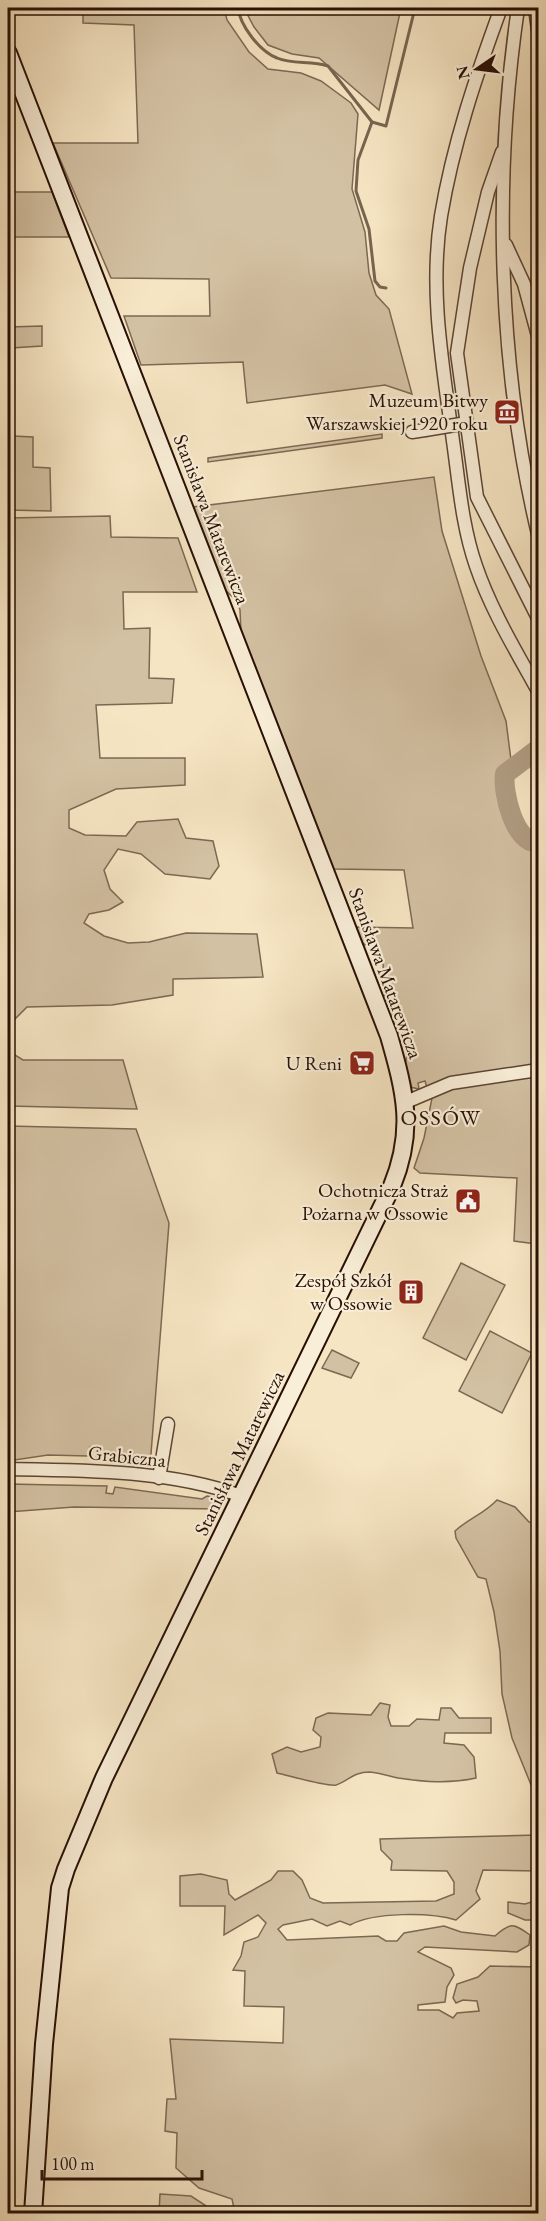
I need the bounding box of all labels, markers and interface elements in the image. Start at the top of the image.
north arrow [447,39,507,99]
text: N [451,64,475,81]
place label: Muzeum Bitwy Warszawskiej 1920 roku [306,387,488,436]
museum icon: Muzeum Bitwy Warszawskiej 1920 roku [492,397,522,427]
street label: Stanisława Matarewicza [168,430,256,608]
street label: Stanisława Matarewicza [343,884,429,1062]
supermarket icon: U Reni [347,1048,377,1078]
place label: U Reni [286,1050,342,1076]
district label: OSSÓW [401,1103,481,1132]
place label: Ochotnicza Straż Pożarna w Ossowie [302,1177,448,1226]
public building icon: Ochotnicza Straż Pożarna w Ossowie [453,1186,483,1216]
place label: Zespół Szkół w Ossowie [295,1267,392,1316]
building icon: Zespół Szkół w Ossowie [396,1277,426,1307]
street label: Stanisława Matarewicza [188,1366,290,1540]
street label: Grabiczna [87,1439,167,1473]
scale bar [42,2143,202,2181]
text: 100 m [51,2152,95,2175]

